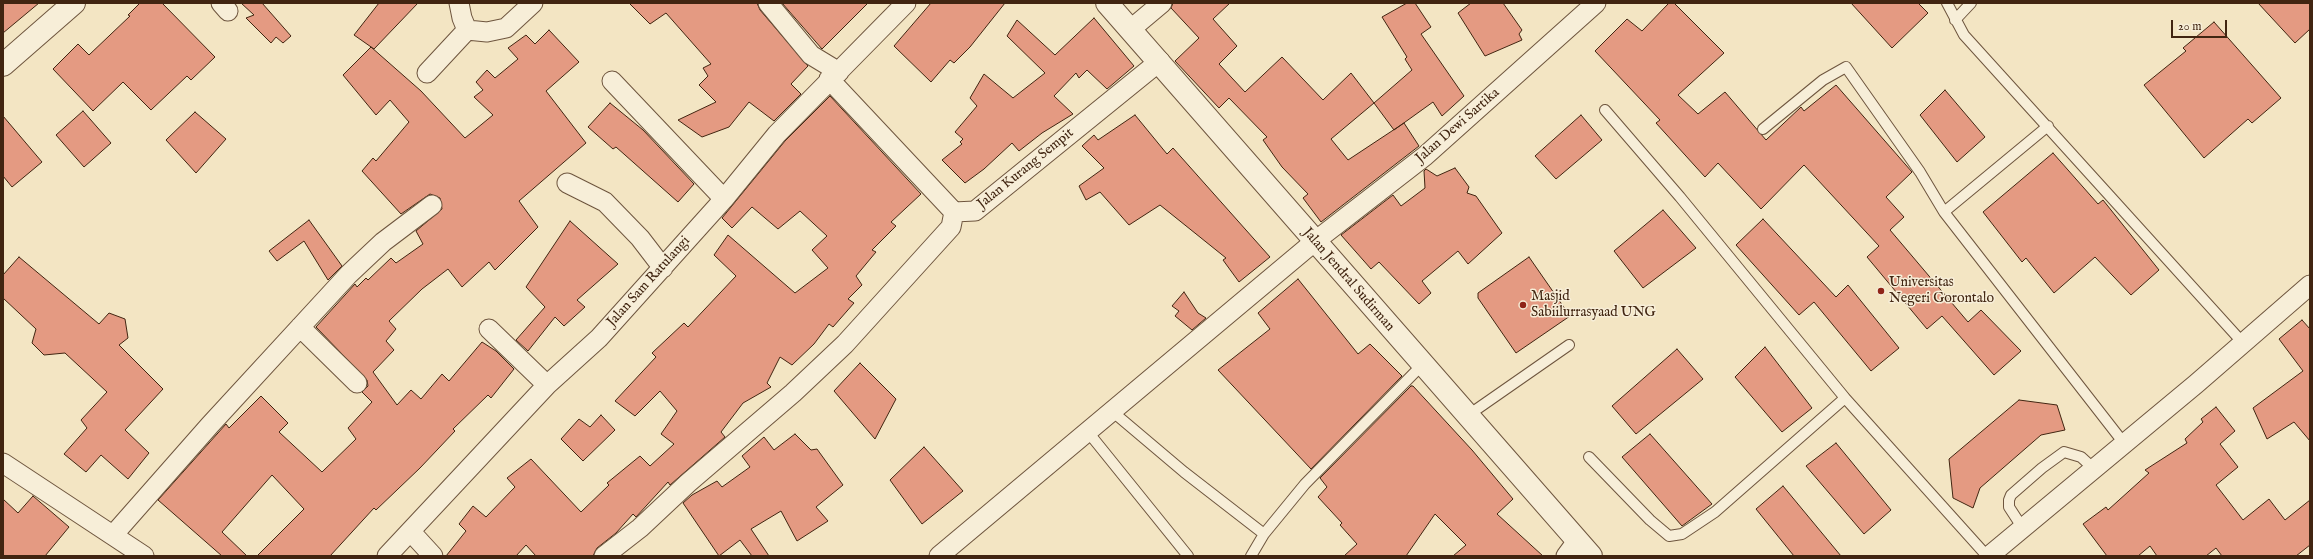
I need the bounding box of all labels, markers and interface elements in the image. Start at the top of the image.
scale bar [2173,12,2229,38]
text: 20 m [2178,19,2201,34]
street label: Jalan Dewi Sartika [1413,85,1503,167]
street label: Jalan Kurang Sempit [975,125,1077,213]
street label: Jalan Jendral Sudirman [1298,225,1398,335]
street label: Jalan Sam Ratulangi [604,233,694,331]
place label: Universitas Negeri Gorontalo [1889,275,1994,308]
marker: Universitas Negeri Gorontalo [1876,286,1886,296]
place label: Masjid Sabiilurrasyaad UNG [1531,289,1656,322]
marker: Masjid Sabiilurrasyaad UNG [1518,300,1528,310]

